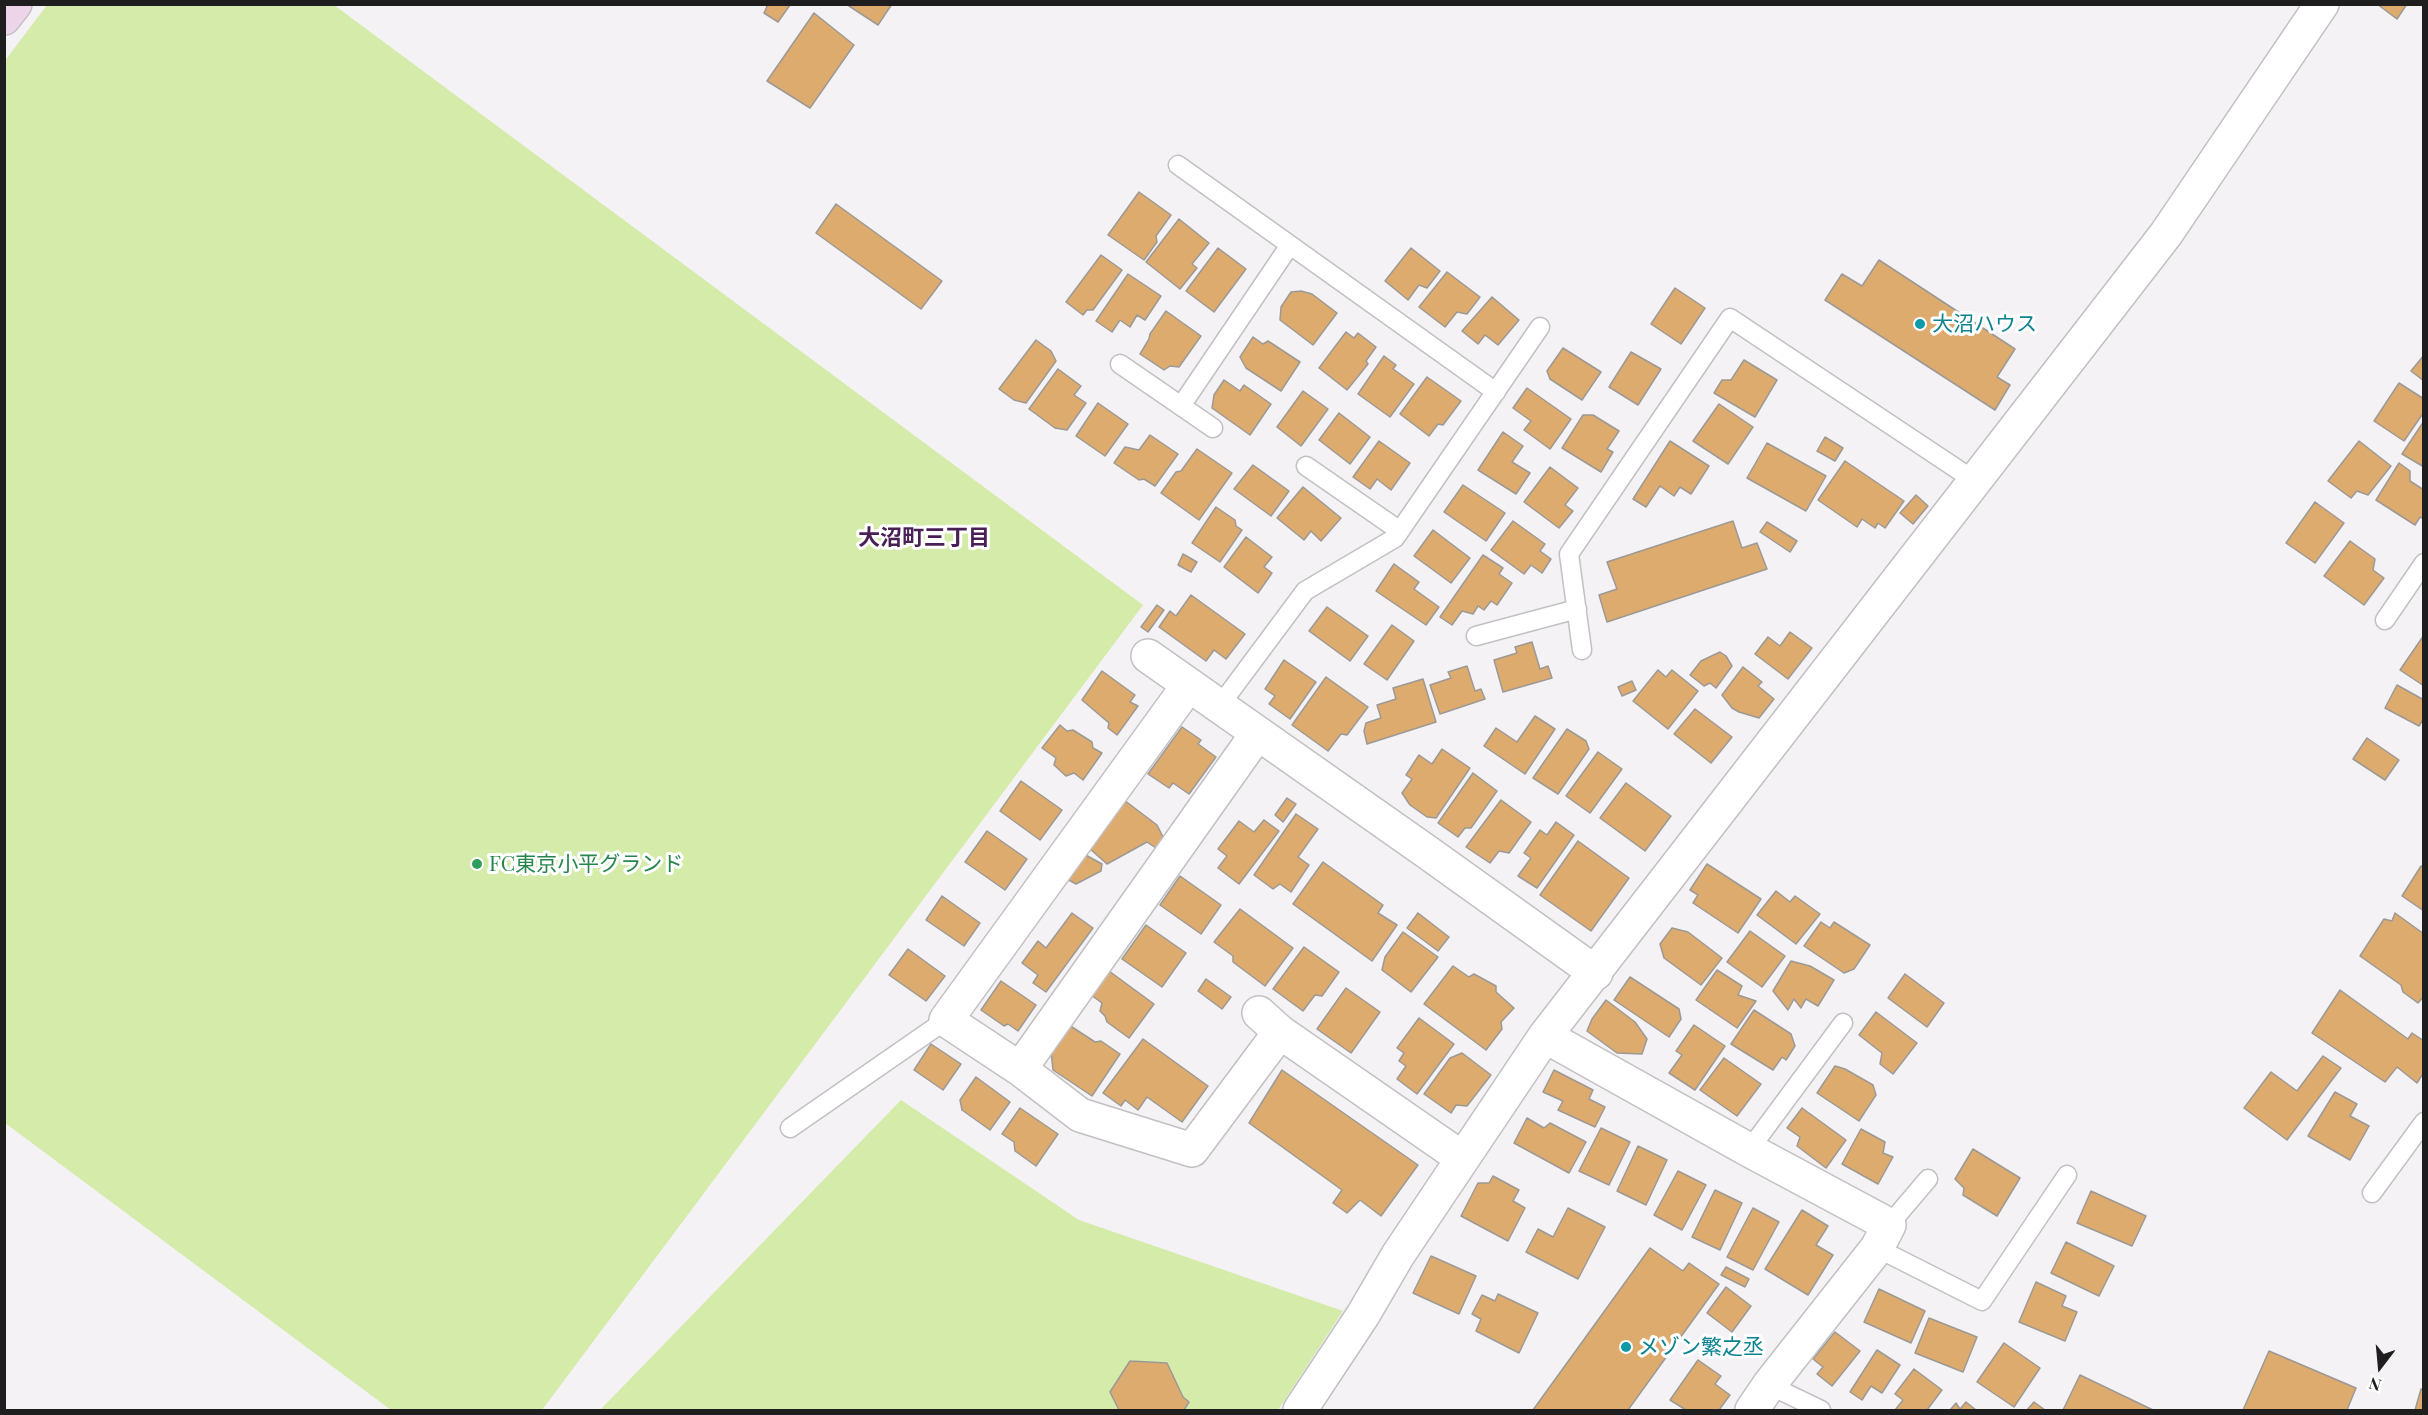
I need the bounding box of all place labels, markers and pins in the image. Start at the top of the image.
place label: 大沼ハウス [1932,311,2037,337]
marker: 大沼ハウス [1913,317,1927,331]
place label: FC東京小平グランド [489,851,683,877]
marker: FC東京小平グランド [470,857,484,871]
place label: メゾン繁之丞 [1638,1334,1764,1360]
marker: メゾン繁之丞 [1619,1340,1633,1354]

